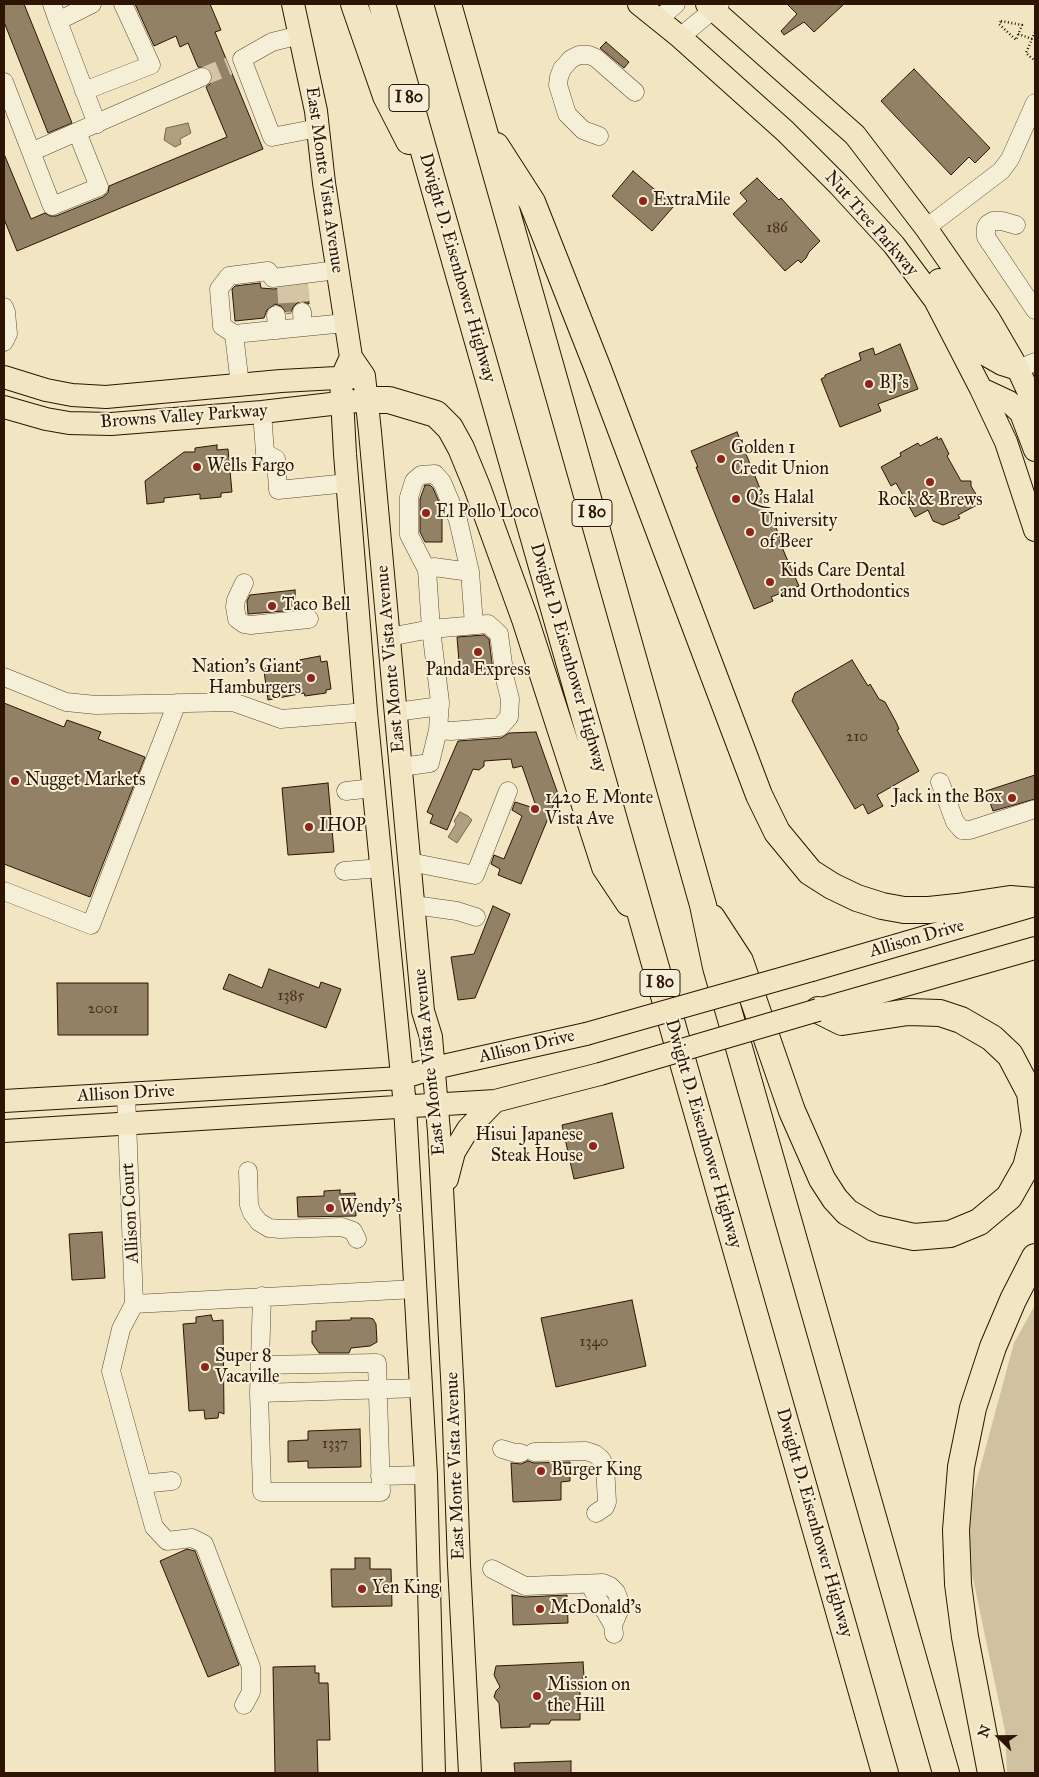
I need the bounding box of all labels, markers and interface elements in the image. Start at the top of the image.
street label: East Monte Vista Avenue [300,85,348,275]
road number: I 80 [389,85,429,112]
street label: Dwight D. Eisenhower Highway [414,151,500,385]
street label: Nut Tree Parkway [819,167,923,281]
place label: ExtraMile [653,190,730,212]
marker: ExtraMile [637,195,649,207]
house number: 186 [766,219,788,237]
place label: BJ's [879,373,909,395]
marker: BJ's [863,378,875,390]
street label: Browns Valley Parkway [100,400,268,434]
place label: Golden 1 Credit Union [731,438,829,480]
marker: Golden 1 Credit Union [715,453,727,465]
place label: Wells Fargo [207,456,294,478]
marker: Wells Fargo [191,461,203,473]
marker: Rock & Brews [924,476,936,488]
place label: Q's Halal [746,488,814,510]
place label: Rock & Brews [878,490,982,512]
marker: Q's Halal [730,493,742,505]
road number: I 80 [572,499,612,526]
place label: El Pollo Loco [436,502,539,524]
marker: El Pollo Loco [420,507,432,519]
place label: University of Beer [760,511,837,554]
marker: University of Beer [744,526,756,538]
street label: Dwight D. Eisenhower Highway [525,541,611,775]
place label: Kids Care Dental and Orthodontics [780,561,910,604]
street label: East Monte Vista Avenue [372,564,410,754]
marker: Kids Care Dental and Orthodontics [764,576,776,588]
place label: Taco Bell [282,595,351,617]
marker: Taco Bell [266,600,278,612]
marker: Panda Express [472,646,484,658]
place label: Nation's Giant Hamburgers [192,657,301,700]
place label: Panda Express [426,660,530,682]
marker: Nation's Giant Hamburgers [305,672,317,684]
house number: 210 [846,728,868,746]
place label: Nugget Markets [25,770,146,792]
marker: Nugget Markets [9,775,21,787]
place label: Jack in the Box [892,787,1002,809]
place label: 1420 E Monte Vista Ave [545,788,653,831]
marker: Jack in the Box [1006,792,1018,804]
marker: 1420 E Monte Vista Ave [529,803,541,815]
place label: IHOP [319,816,366,838]
marker: IHOP [303,821,315,833]
street label: Allison Drive [867,915,967,963]
street label: East Monte Vista Avenue [409,967,451,1157]
road number: I 80 [640,970,680,996]
house number: 1385 [278,987,304,1005]
house number: 2001 [88,1000,118,1018]
street label: Dwight D. Eisenhower Highway [660,1017,746,1251]
street label: Allison Drive [477,1025,577,1069]
street label: Allison Drive [77,1081,175,1107]
place label: Hisui Japanese Steak House [475,1125,583,1168]
marker: Hisui Japanese Steak House [587,1140,599,1152]
street label: Allison Court [118,1162,144,1264]
place label: Wendy's [340,1197,402,1219]
marker: Wendy's [324,1202,336,1214]
house number: 1340 [579,1333,609,1351]
place label: Super 8 Vacaville [215,1346,280,1388]
marker: Super 8 Vacaville [199,1361,211,1373]
street label: East Monte Vista Avenue [442,1372,470,1560]
street label: Dwight D. Eisenhower Highway [771,1406,857,1640]
house number: 1337 [322,1435,348,1453]
place label: Burger King [551,1460,642,1482]
marker: Burger King [535,1465,547,1477]
place label: Yen King [372,1578,439,1600]
marker: Yen King [356,1583,368,1595]
place label: McDonald's [550,1598,641,1620]
marker: McDonald's [534,1603,546,1615]
place label: Mission on the Hill [547,1675,630,1718]
marker: Mission on the Hill [531,1690,543,1702]
north arrow [974,1712,1024,1762]
text: N [975,1723,995,1740]

